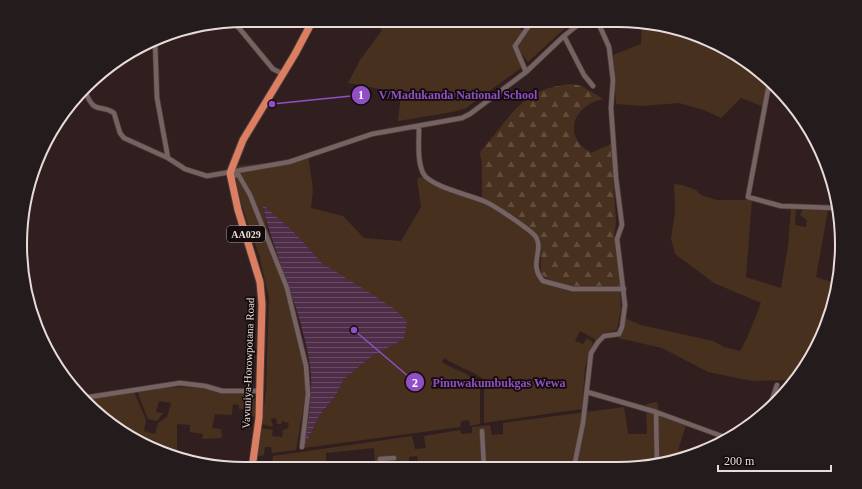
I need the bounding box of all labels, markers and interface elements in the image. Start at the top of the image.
callout: V/Madukanda National School [351,83,545,107]
text: 1 [358,88,364,102]
text: V/Madukanda National School [379,88,538,102]
road number: AA029 [227,226,265,242]
street label: Vavuniya-Horowpotana Road [240,297,256,429]
callout: Pinuwakumbukgas Wewa [405,370,574,394]
text: 2 [412,376,418,390]
text: Pinuwakumbukgas Wewa [433,376,565,390]
scale bar [718,447,831,473]
text: 200 m [724,454,755,468]

